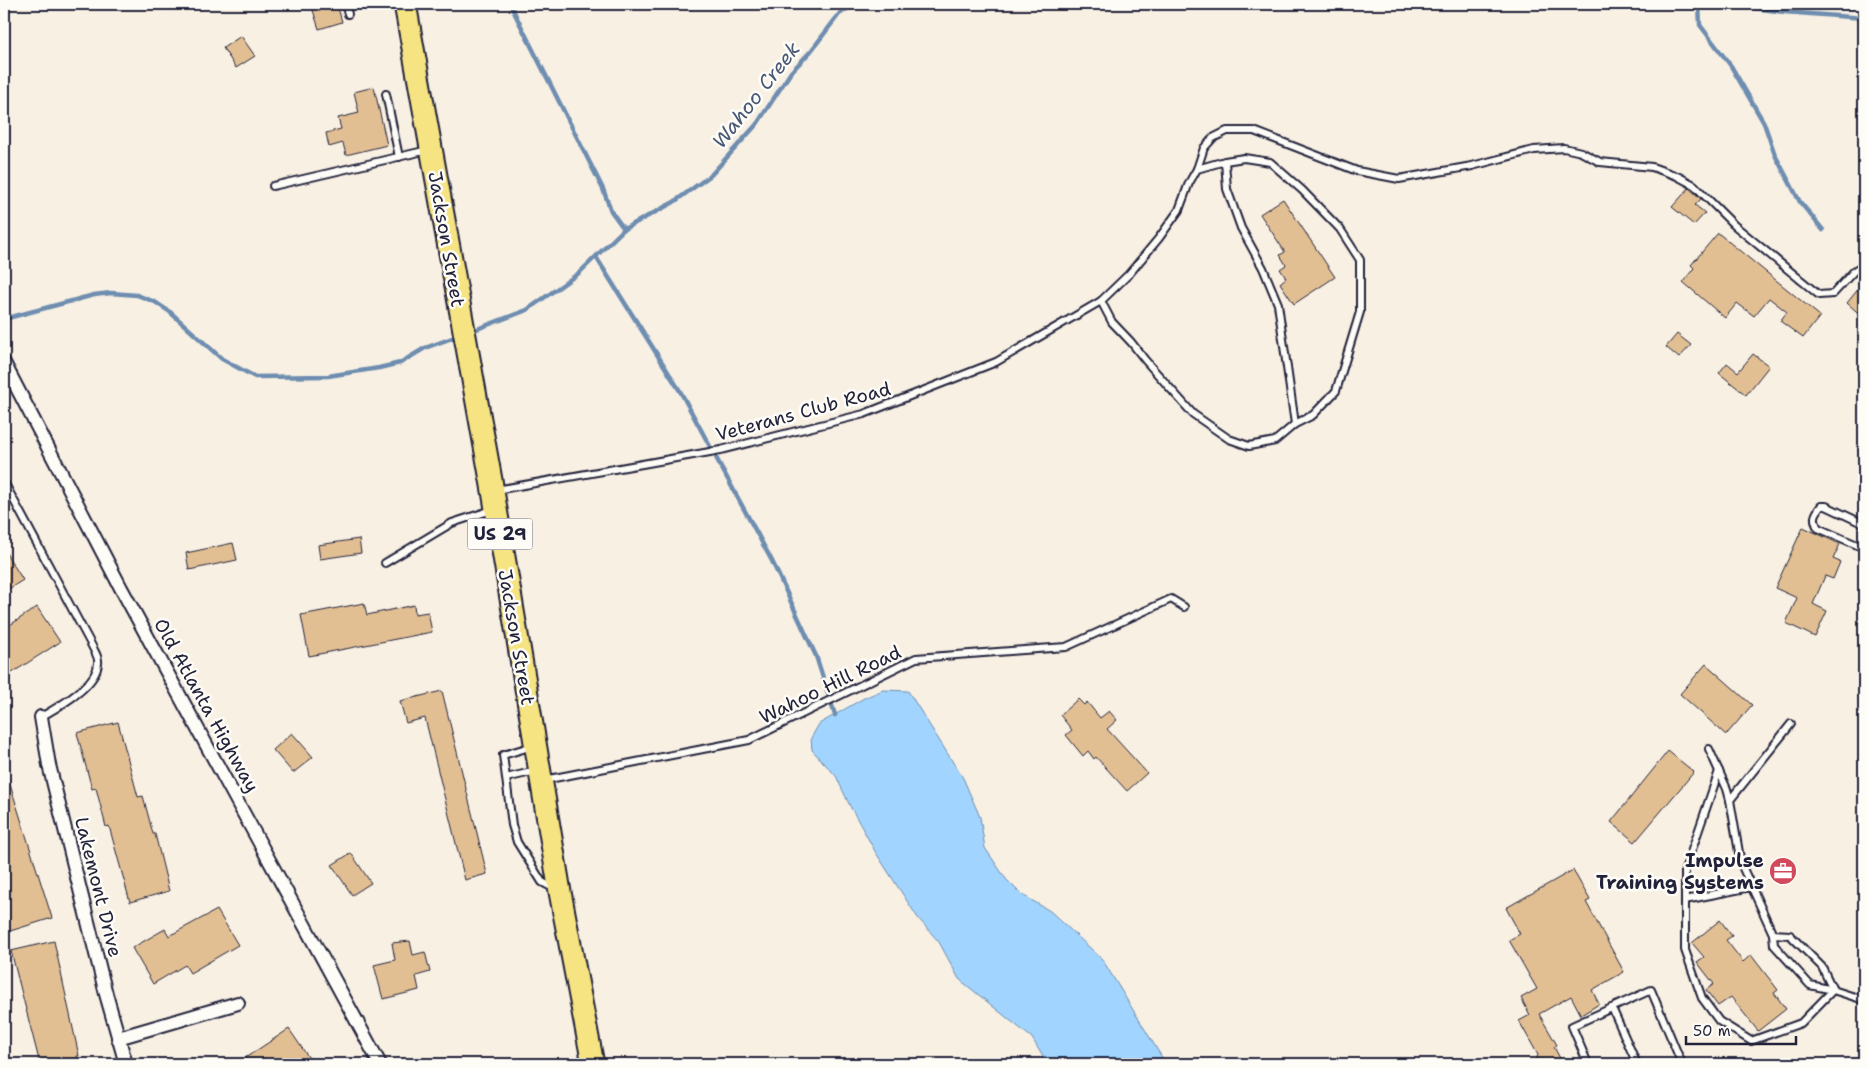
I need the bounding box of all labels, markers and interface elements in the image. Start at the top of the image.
water label: Wahoo Creek [706,36,806,154]
street label: Jackson Street [422,169,471,309]
street label: Veterans Club Road [713,376,893,447]
road number: US 29 [468,518,532,550]
street label: Jackson Street [492,567,541,707]
street label: Old Atlanta Highway [148,614,265,797]
street label: Wahoo Hill Road [755,639,905,730]
street label: Lakemont Drive [69,815,128,960]
place label: Impulse Training Systems [1596,848,1764,895]
office icon: Impulse Training Systems [1768,856,1798,886]
scale bar [1686,1013,1796,1045]
text: 50 m [1693,1021,1731,1041]

